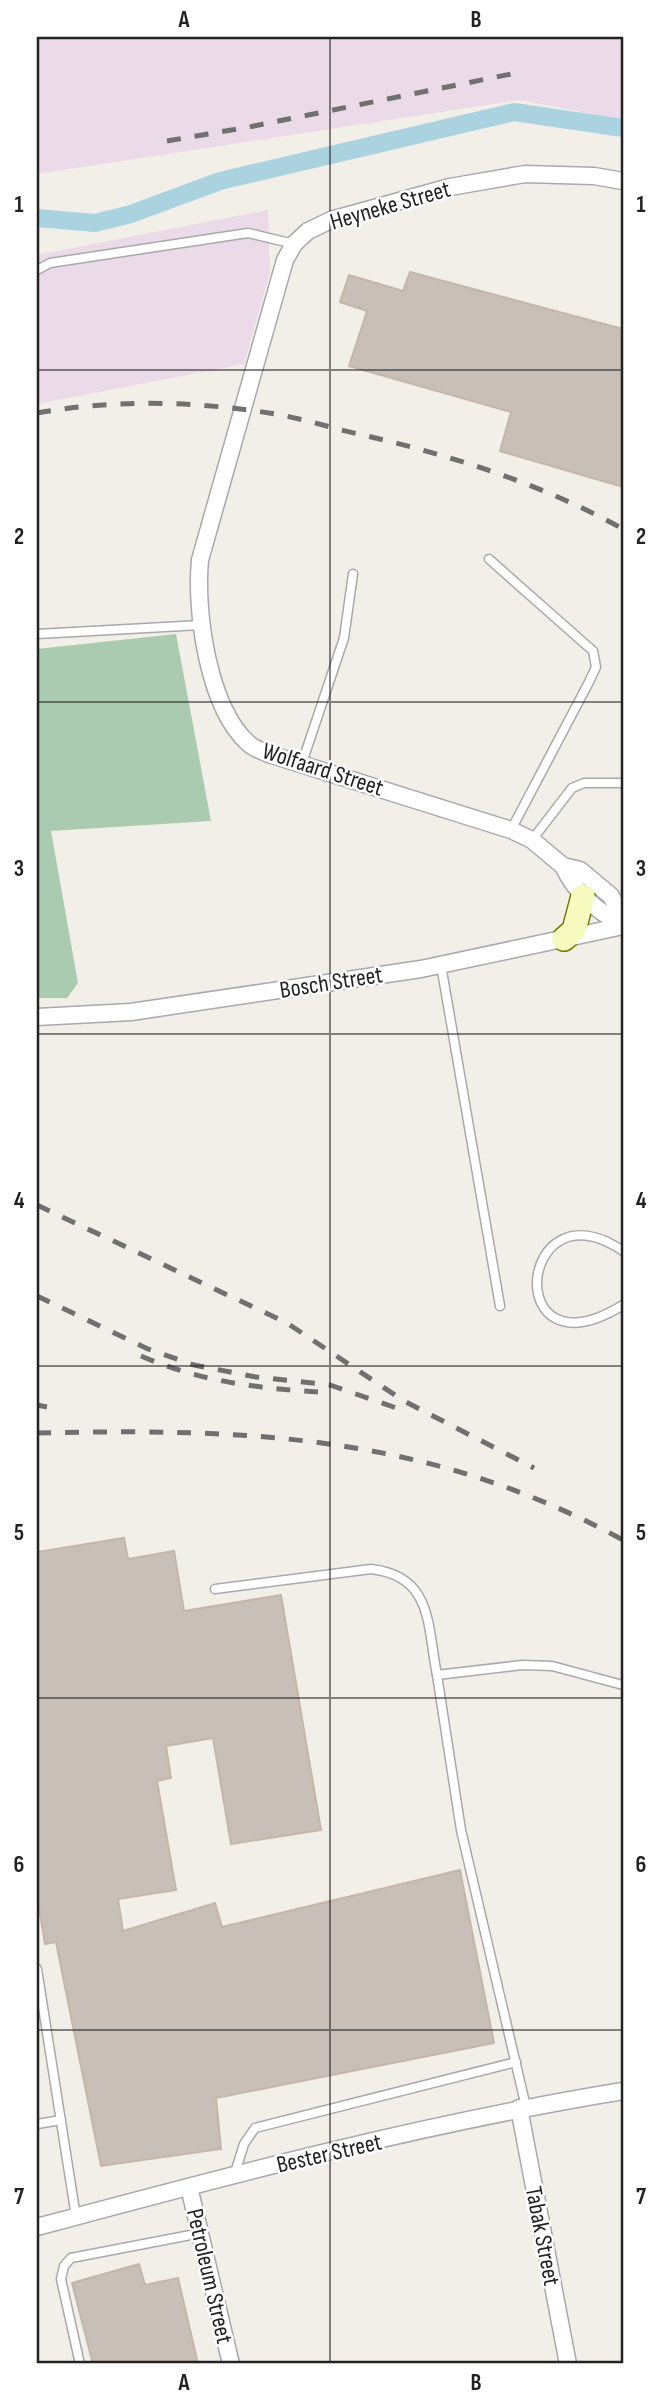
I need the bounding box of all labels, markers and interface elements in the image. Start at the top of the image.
text: A [178,6,191,34]
text: B [471,6,482,34]
street label: Heyneke Street [327,174,454,236]
text: 1 [14,191,24,219]
text: 1 [636,191,646,219]
text: 2 [14,523,24,551]
text: 2 [636,523,646,551]
street label: Wolfaard Street [259,736,387,803]
text: 3 [14,855,24,883]
text: 3 [636,855,646,883]
street label: Bosch Street [278,960,385,1005]
text: 4 [14,1187,25,1215]
text: 4 [636,1187,647,1215]
text: 5 [14,1519,24,1547]
text: 5 [636,1519,646,1547]
text: 6 [14,1851,24,1879]
text: 6 [636,1851,646,1879]
street label: Bester Street [274,2127,385,2180]
text: 7 [14,2183,24,2211]
text: 7 [636,2183,646,2211]
street label: Tabak Street [519,2184,566,2288]
street label: Petroleum Street [180,2206,239,2346]
text: A [178,2369,191,2397]
text: B [471,2369,482,2397]

